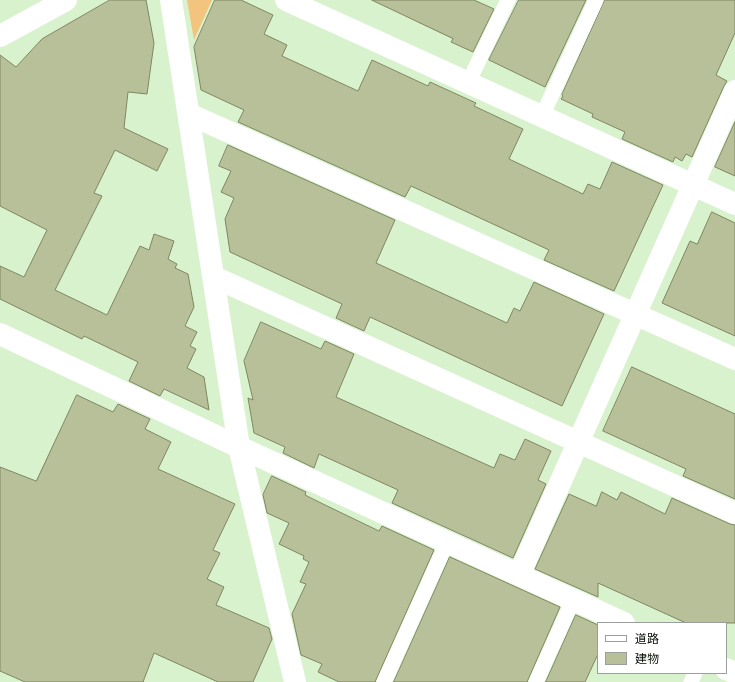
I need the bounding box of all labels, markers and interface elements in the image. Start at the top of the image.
legend [597,622,727,674]
text: 道路 [635,629,659,647]
text: 建物 [635,649,659,667]

